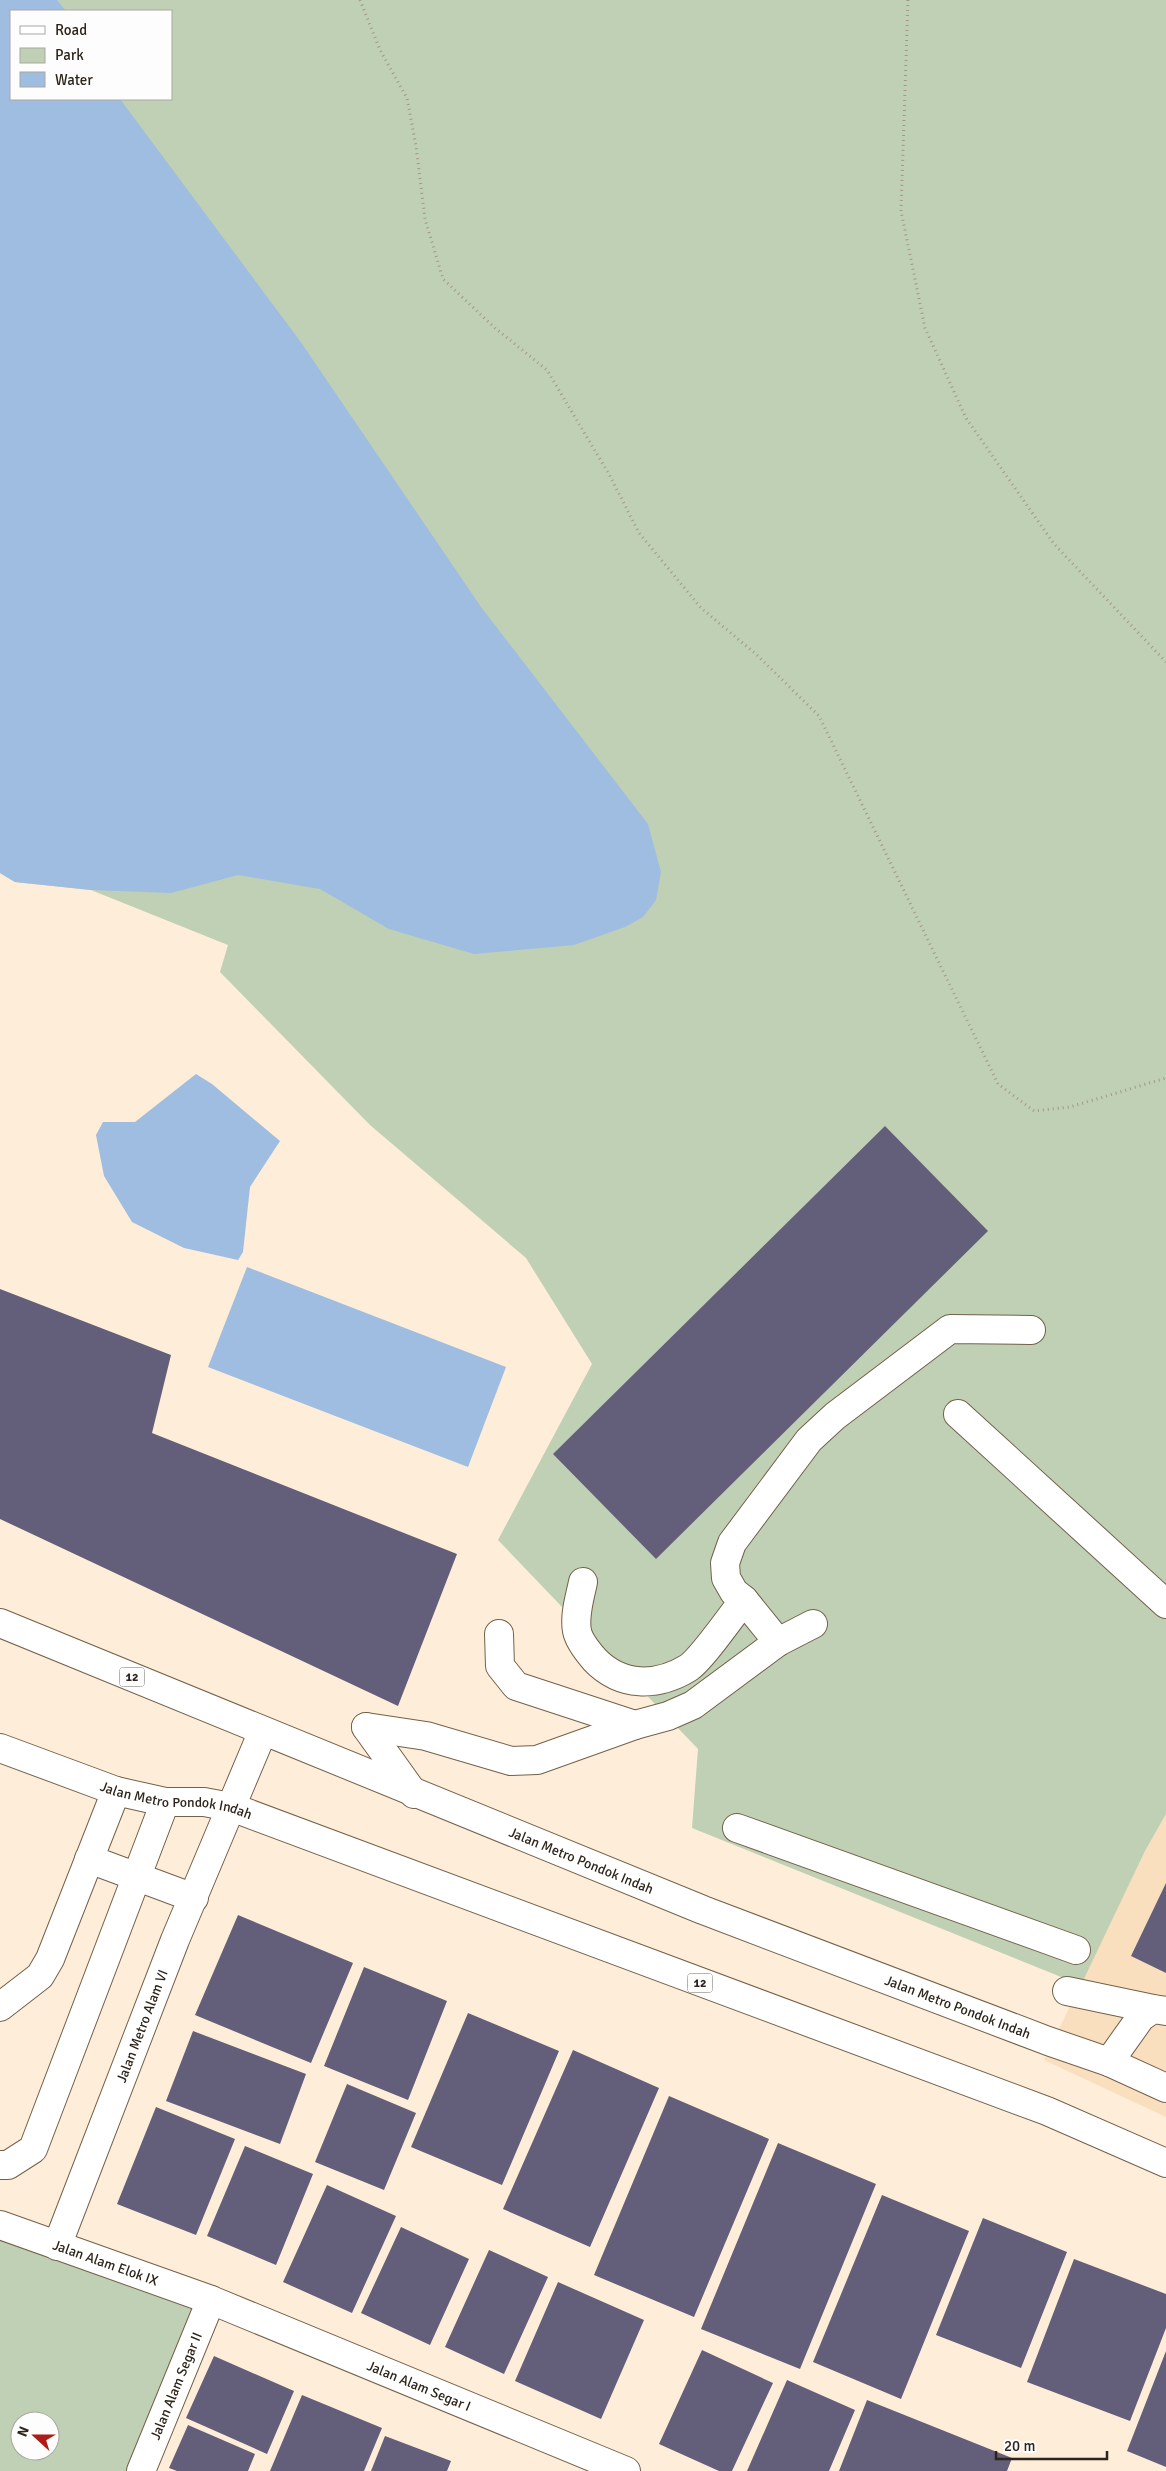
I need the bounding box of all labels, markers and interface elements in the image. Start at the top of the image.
legend [10,10,172,100]
text: Road [55,21,87,39]
text: Park [55,46,84,64]
text: Water [55,71,93,89]
road number: 12 [120,1668,144,1686]
street label: Jalan Metro Pondok Indah [98,1778,254,1823]
street label: Jalan Metro Pondok Indah [506,1824,656,1898]
street label: Jalan Metro Alam VI [113,1967,172,2085]
street label: Jalan Metro Pondok Indah [882,1972,1033,2043]
road number: 12 [688,1974,712,1992]
street label: Jalan Alam Elok IX [50,2236,160,2290]
street label: Jalan Alam Segar II [147,2330,206,2442]
street label: Jalan Alam Segar I [365,2357,473,2415]
north arrow [10,2411,60,2461]
text: N [14,2424,33,2439]
scale bar [996,2428,1107,2460]
text: 20 m [1004,2437,1035,2455]

